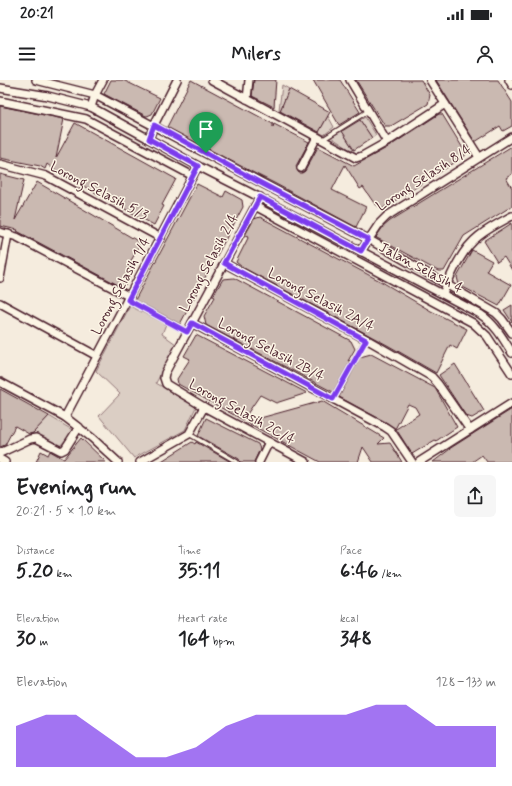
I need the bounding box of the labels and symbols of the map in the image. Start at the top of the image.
pin [189,112,223,153]
street label: Lorong Selasih 8/4 [373,141,476,217]
street label: Lorong Selasih 5/3 [46,158,151,226]
street label: Lorong Selasih 2/4 [175,211,244,316]
street label: Lorong Selasih 1/4 [88,234,156,339]
street label: Jalan Selasih 4 [376,238,466,298]
street label: Lorong Selasih 2A/4 [264,264,377,337]
street label: Lorong Selasih 2B/4 [214,314,327,387]
street label: Lorong Selasih 2C/4 [185,375,298,450]

